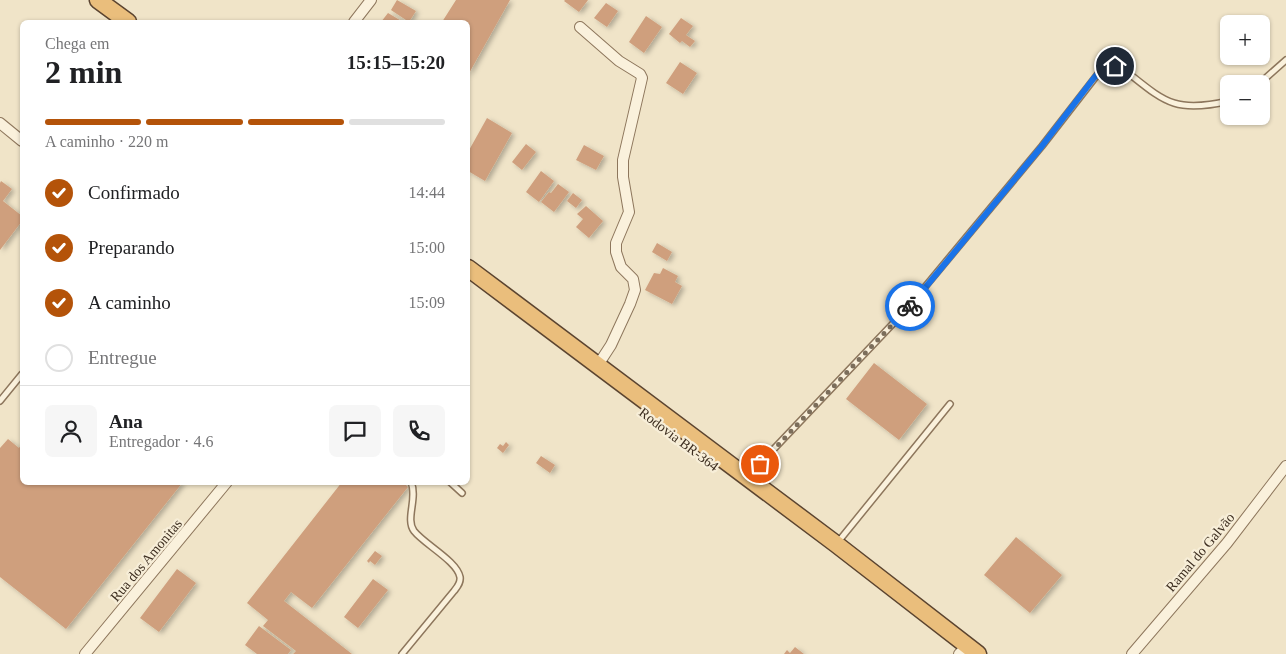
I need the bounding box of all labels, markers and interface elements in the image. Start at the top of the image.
map controls [1220,15,1270,125]
button: + [1220,15,1270,65]
text: Chega em [45,35,109,52]
pin [1094,45,1136,87]
text: 15:15–15:20 [347,52,445,73]
icon: home [1101,52,1129,80]
text: 2 min [45,54,122,90]
button: − [1220,75,1270,125]
text: A caminho · 220 m [45,133,169,150]
icon: check [45,179,73,207]
text: Confirmado [88,182,180,203]
text: 14:44 [409,184,445,201]
icon: check [45,234,73,262]
text: Preparando [88,237,175,258]
text: 15:00 [409,239,445,256]
courier [885,281,935,331]
icon: check [45,289,73,317]
text: A caminho [88,292,171,313]
icon: bike [896,292,924,320]
text: 15:09 [409,294,445,311]
text: Entregue [88,347,157,368]
button: person [45,405,97,457]
button: chat [329,405,381,457]
button: phone [393,405,445,457]
street label: Rodovia BR-364 [636,405,721,474]
text: Ana [109,411,143,432]
text: Entregador · 4.6 [109,433,213,450]
pin [739,443,781,485]
icon: bag [746,450,774,478]
street label: Ramal do Galvão [1163,510,1238,595]
street label: Rua dos Amonitas [108,516,185,604]

